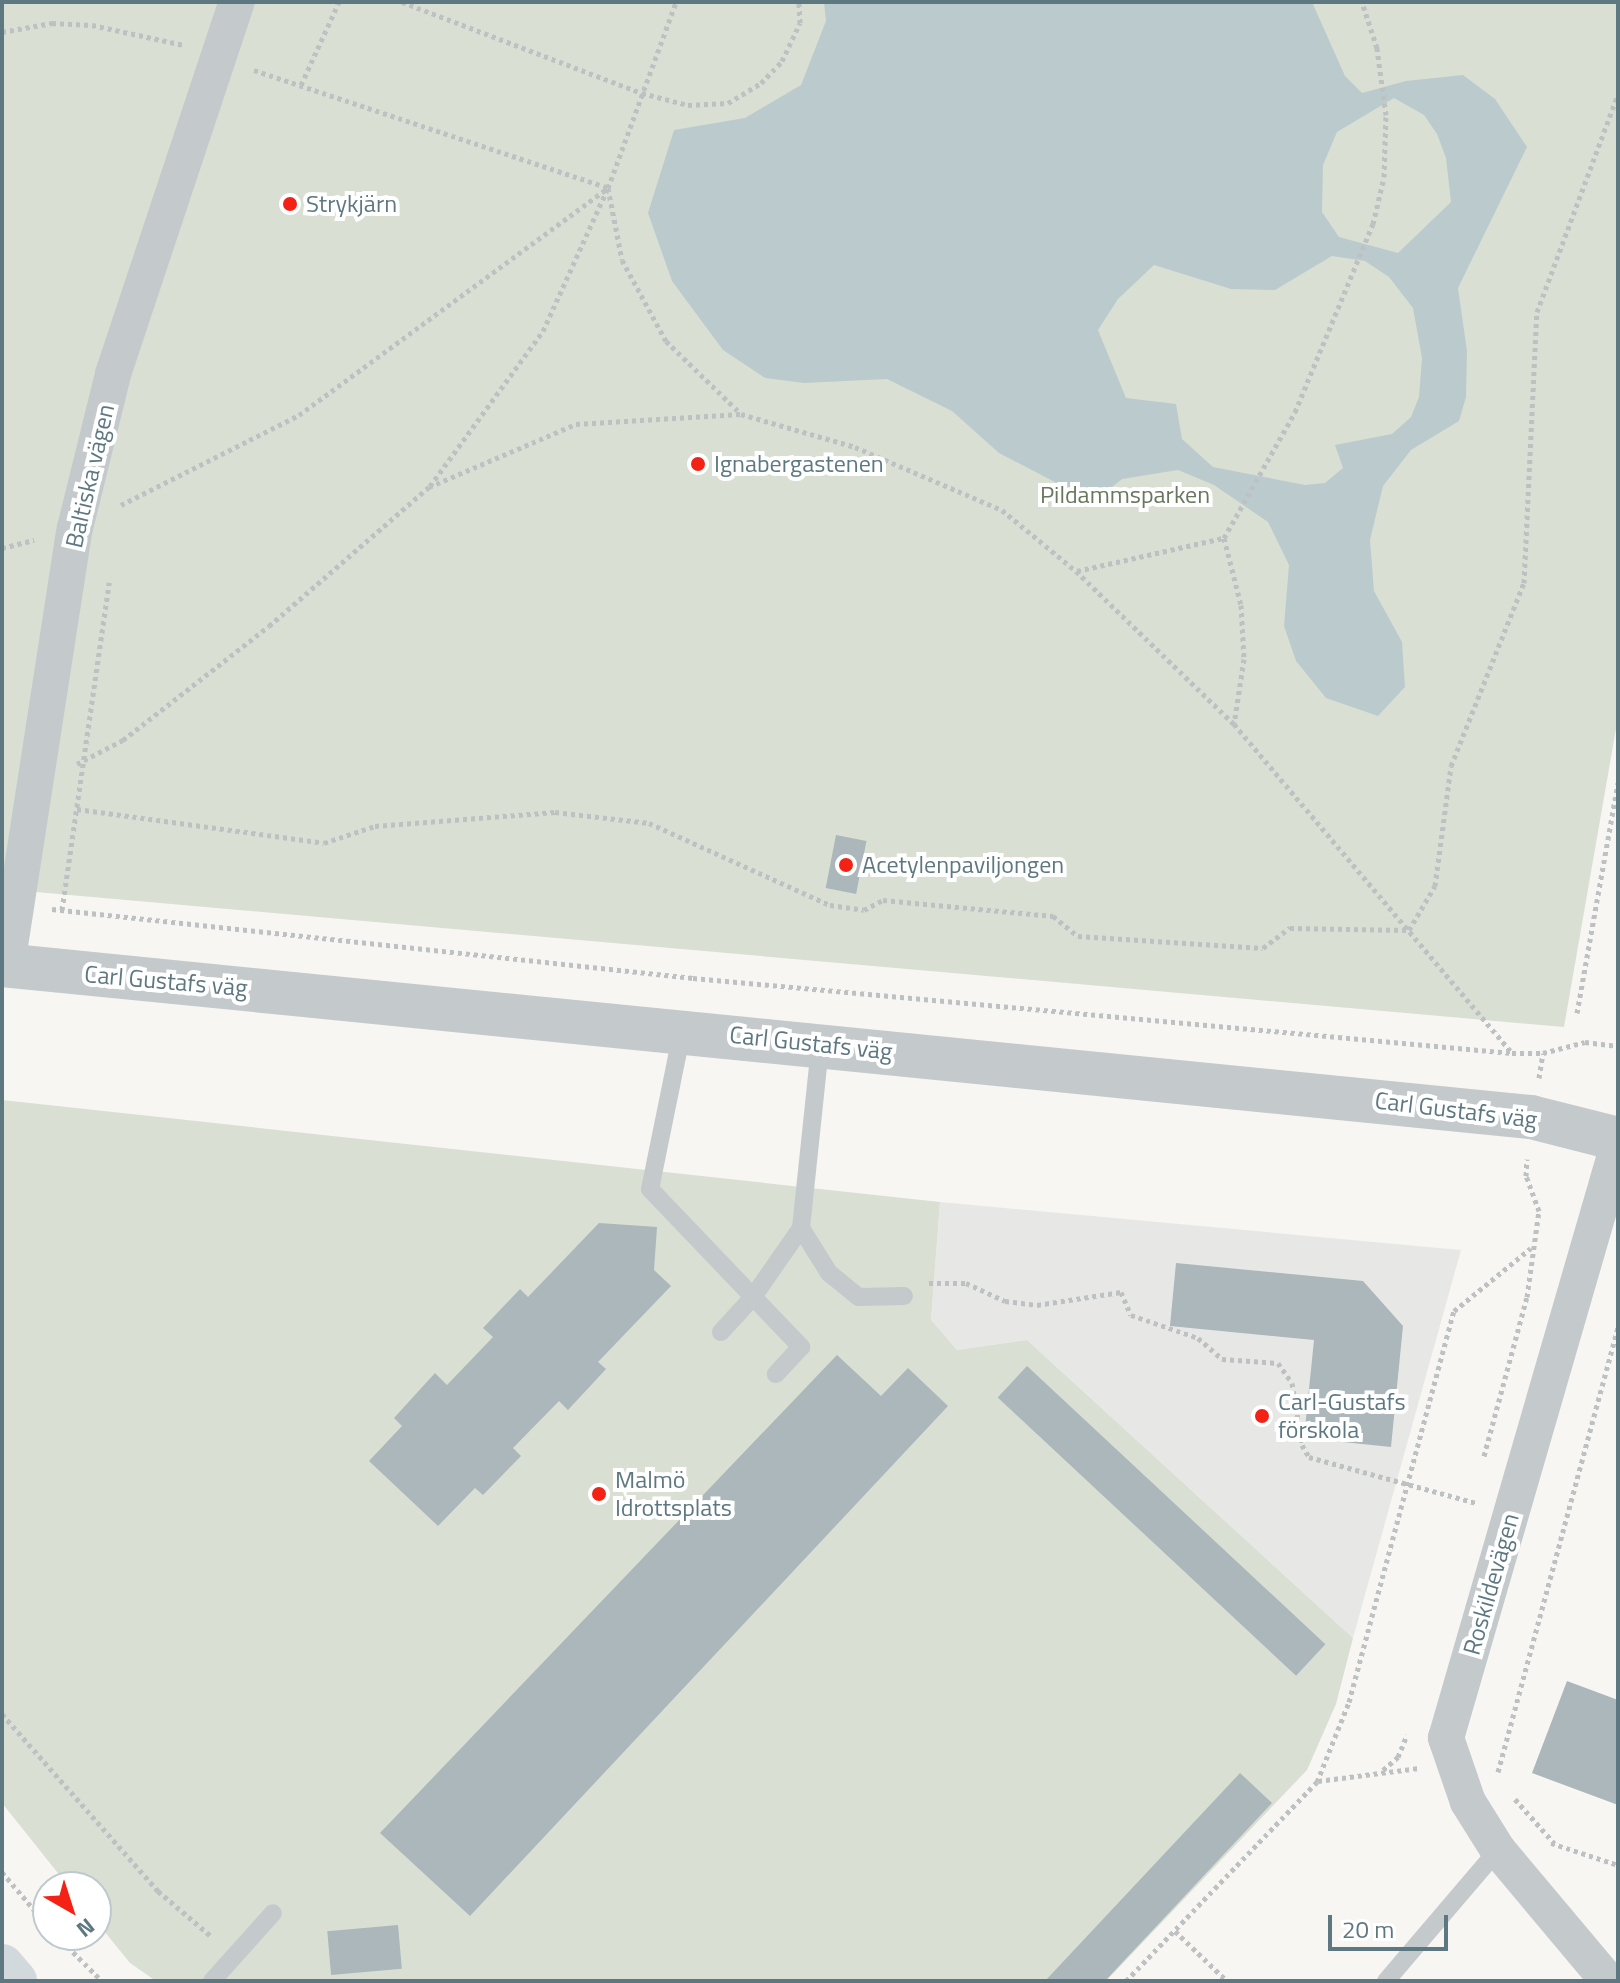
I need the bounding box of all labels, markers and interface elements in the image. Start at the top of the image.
place label: Strykjärn [306,190,397,218]
marker: Strykjärn [281,195,299,213]
street label: Baltiska vägen [59,401,121,551]
place label: Ignabergastenen [714,450,884,478]
marker: Ignabergastenen [689,455,707,473]
park label: Pildammsparken [1040,481,1210,509]
place label: Acetylenpaviljongen [862,851,1064,879]
marker: Acetylenpaviljongen [837,856,855,874]
street label: Carl Gustafs väg [83,960,249,1002]
street label: Carl Gustafs väg [728,1020,894,1066]
street label: Carl Gustafs väg [1373,1086,1539,1134]
place label: Carl-Gustafs förskola [1278,1388,1406,1444]
marker: Carl-Gustafs förskola [1253,1407,1271,1425]
place label: Malmö Idrottsplats [615,1466,732,1522]
marker: Malmö Idrottsplats [590,1485,608,1503]
street label: Roskildevägen [1457,1510,1525,1658]
north arrow [32,1871,112,1951]
scale bar [1332,1899,1452,1949]
text: N [69,1910,102,1946]
text: 20 m [1342,1911,1394,1947]

